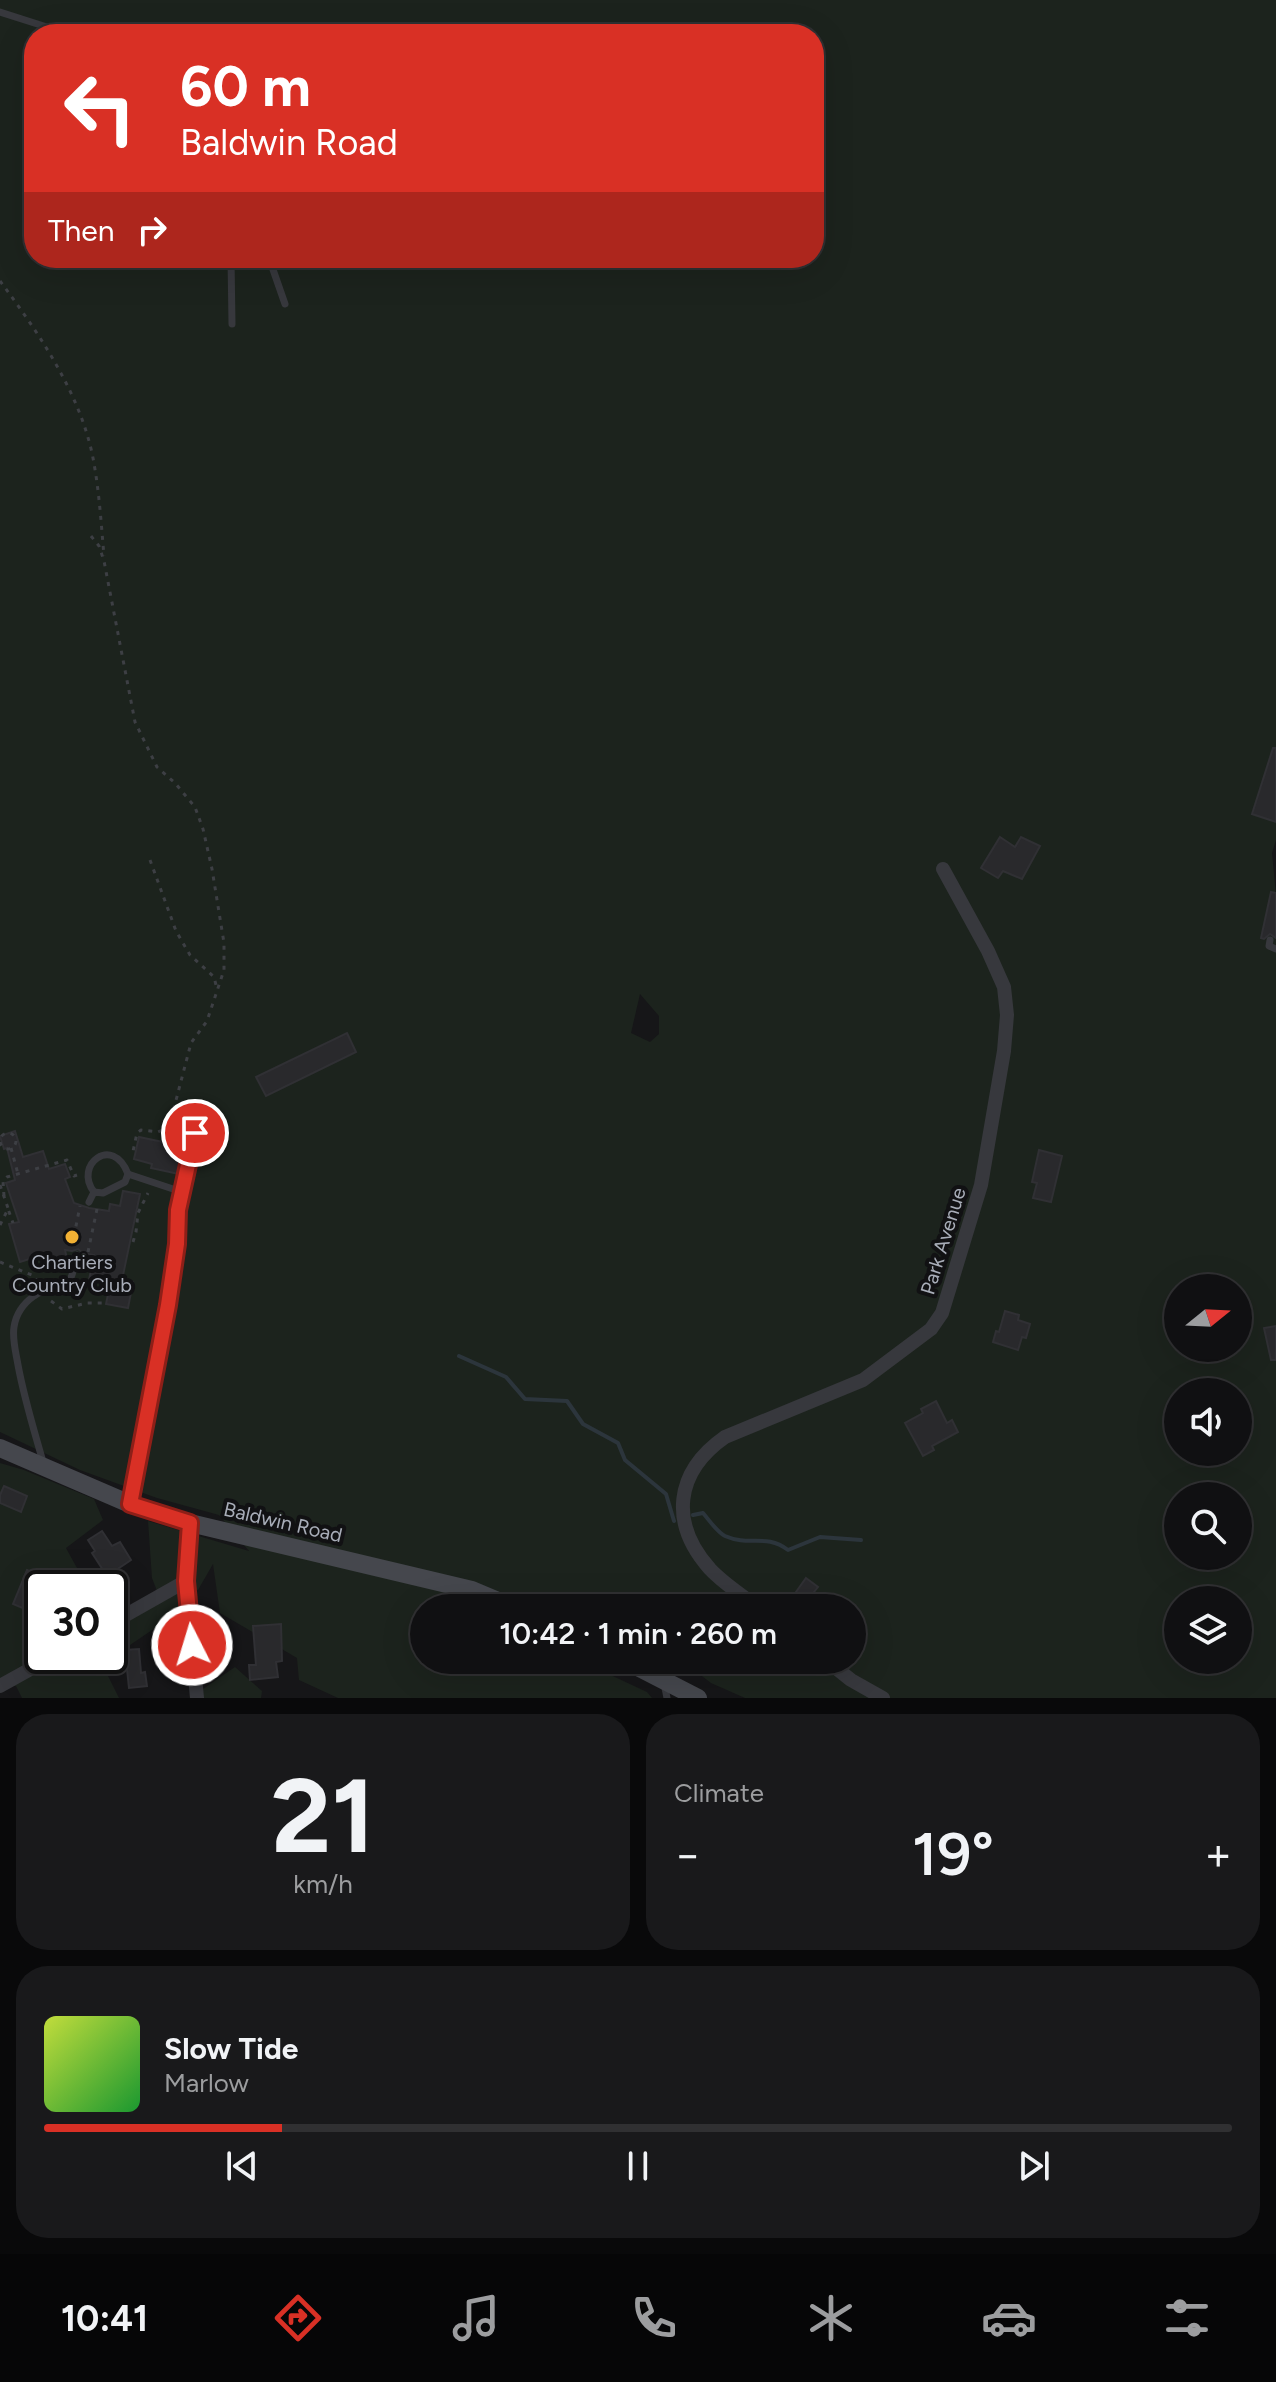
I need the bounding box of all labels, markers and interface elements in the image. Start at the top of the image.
text: 60 m [180,53,311,120]
icon: left [48,56,152,160]
text: Baldwin Road [180,121,398,164]
icon: right [130,208,174,252]
text: Then [48,212,114,249]
pin [161,1099,229,1167]
icon: arrive [173,1111,217,1155]
street label: Park Avenue [915,1185,971,1297]
marker: Chartiers Country Club [63,1228,81,1246]
place label: Chartiers Country Club [12,1250,132,1297]
north arrow [1164,1274,1252,1362]
map controls [1164,1274,1252,1674]
button: sound [1164,1378,1252,1466]
button: search [1164,1482,1252,1570]
street label: Baldwin Road [221,1497,345,1547]
speed limit sign: 30 [24,1570,128,1674]
button: layers [1164,1586,1252,1674]
position arrow [150,1603,234,1687]
text: 10:42 · 1 min · 260 m [499,1615,777,1652]
text: 21 [271,1753,375,1878]
text: Climate [674,1777,764,1809]
text: 19° [912,1818,994,1890]
text: − [674,1828,701,1881]
text: + [1205,1828,1232,1881]
text: km/h [293,1868,353,1900]
text: Slow Tide [164,2030,298,2067]
text: Marlow [164,2067,249,2099]
icon: previous [220,2144,264,2188]
icon: pause [616,2144,660,2188]
icon: next [1012,2144,1056,2188]
icon: directions [270,2290,326,2346]
icon: music [448,2290,504,2346]
icon: phone [626,2290,682,2346]
icon: climate [803,2290,859,2346]
icon: car [981,2290,1037,2346]
icon: filters [1159,2290,1215,2346]
text: 10:41 [61,2297,148,2340]

